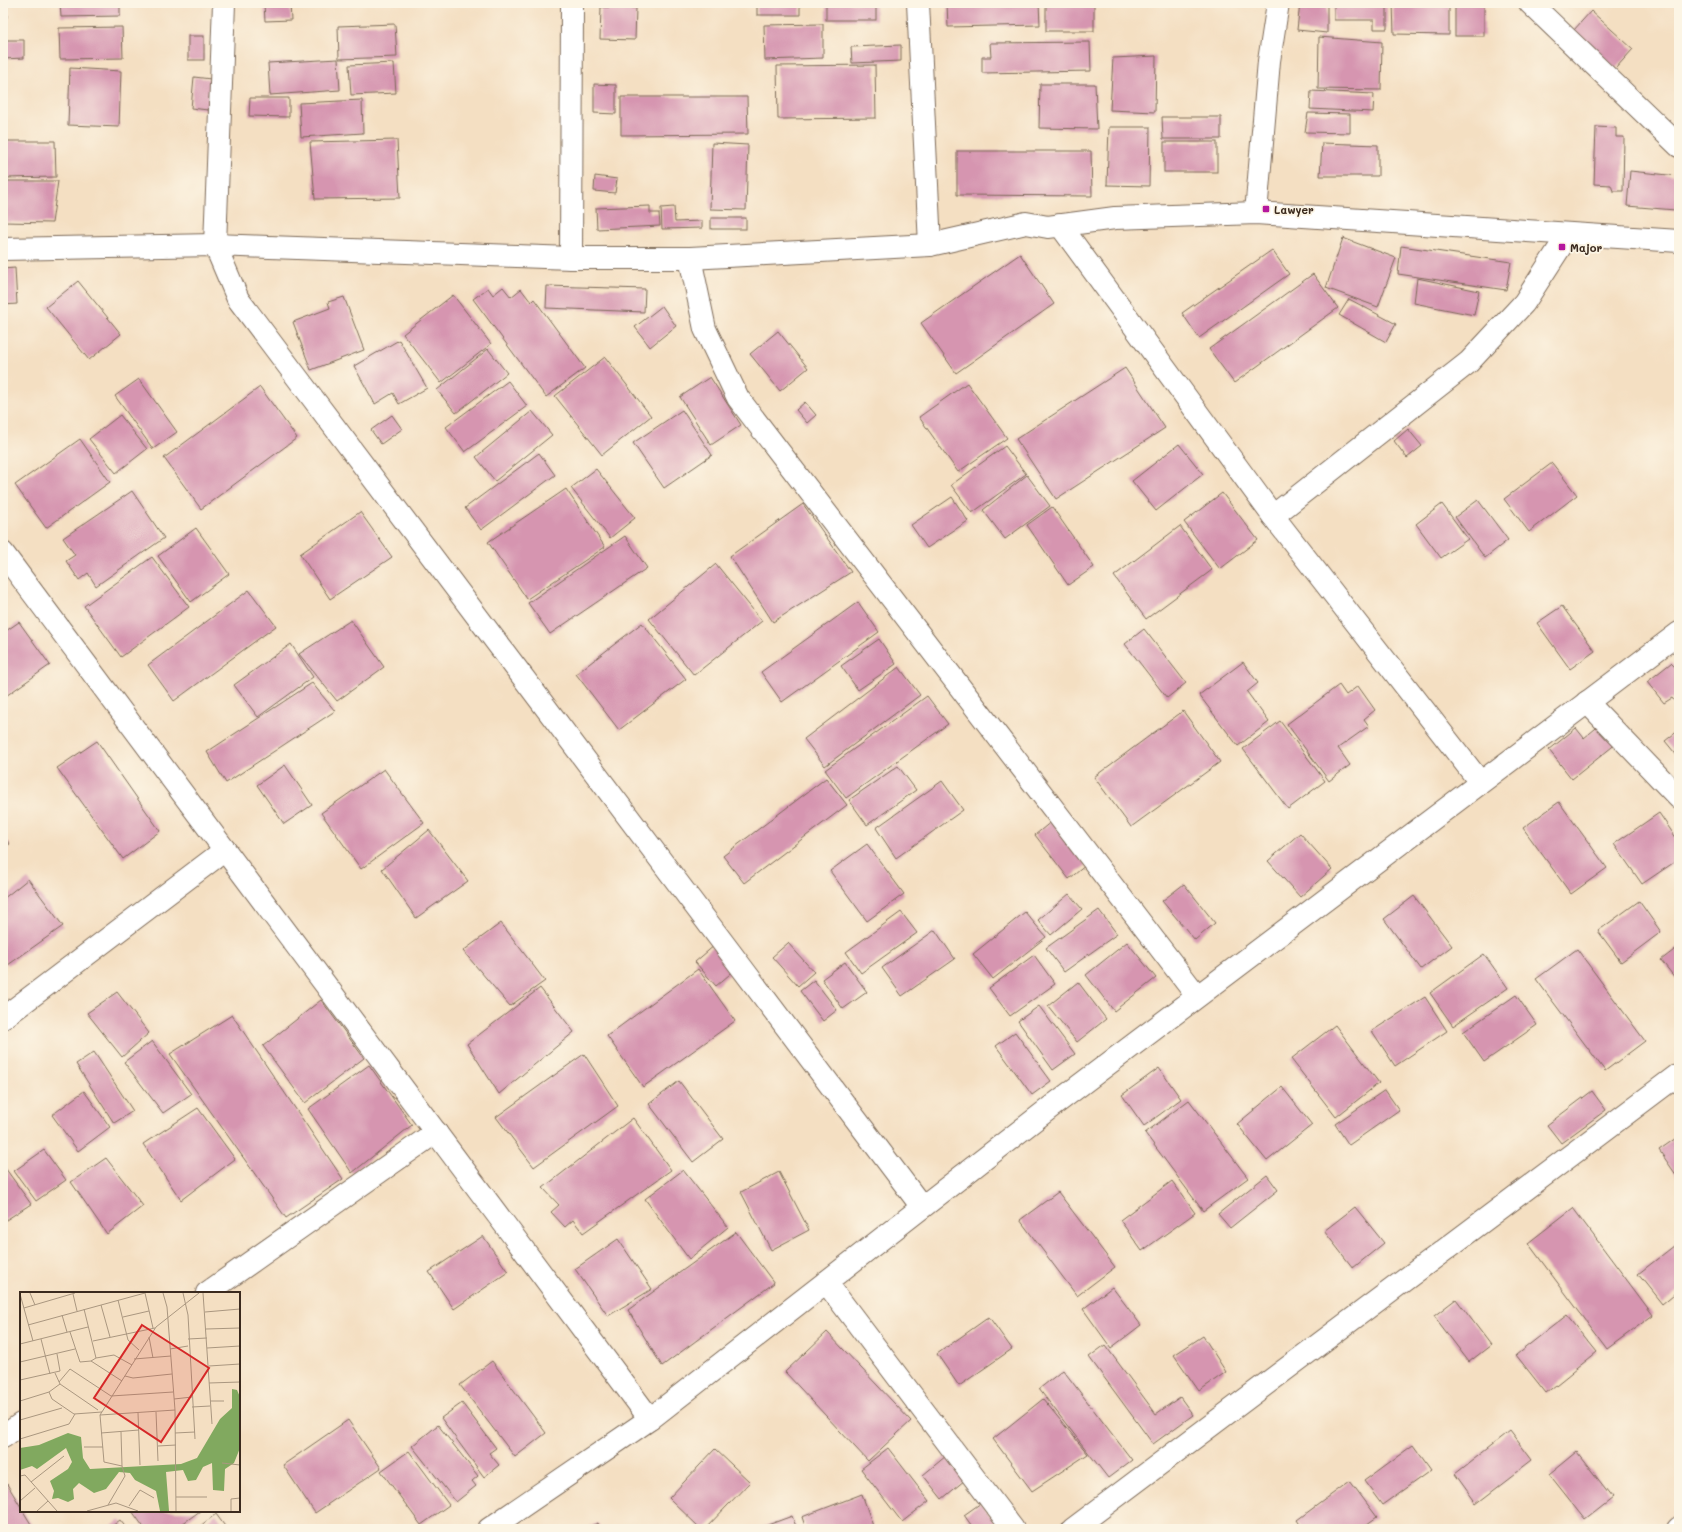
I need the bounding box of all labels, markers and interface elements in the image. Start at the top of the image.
place label: Lawyer [1274,202,1314,217]
marker: Lawyer [1261,204,1271,214]
place label: Major [1570,240,1602,255]
marker: Major [1557,242,1567,252]
inset map [20,1292,240,1512]

